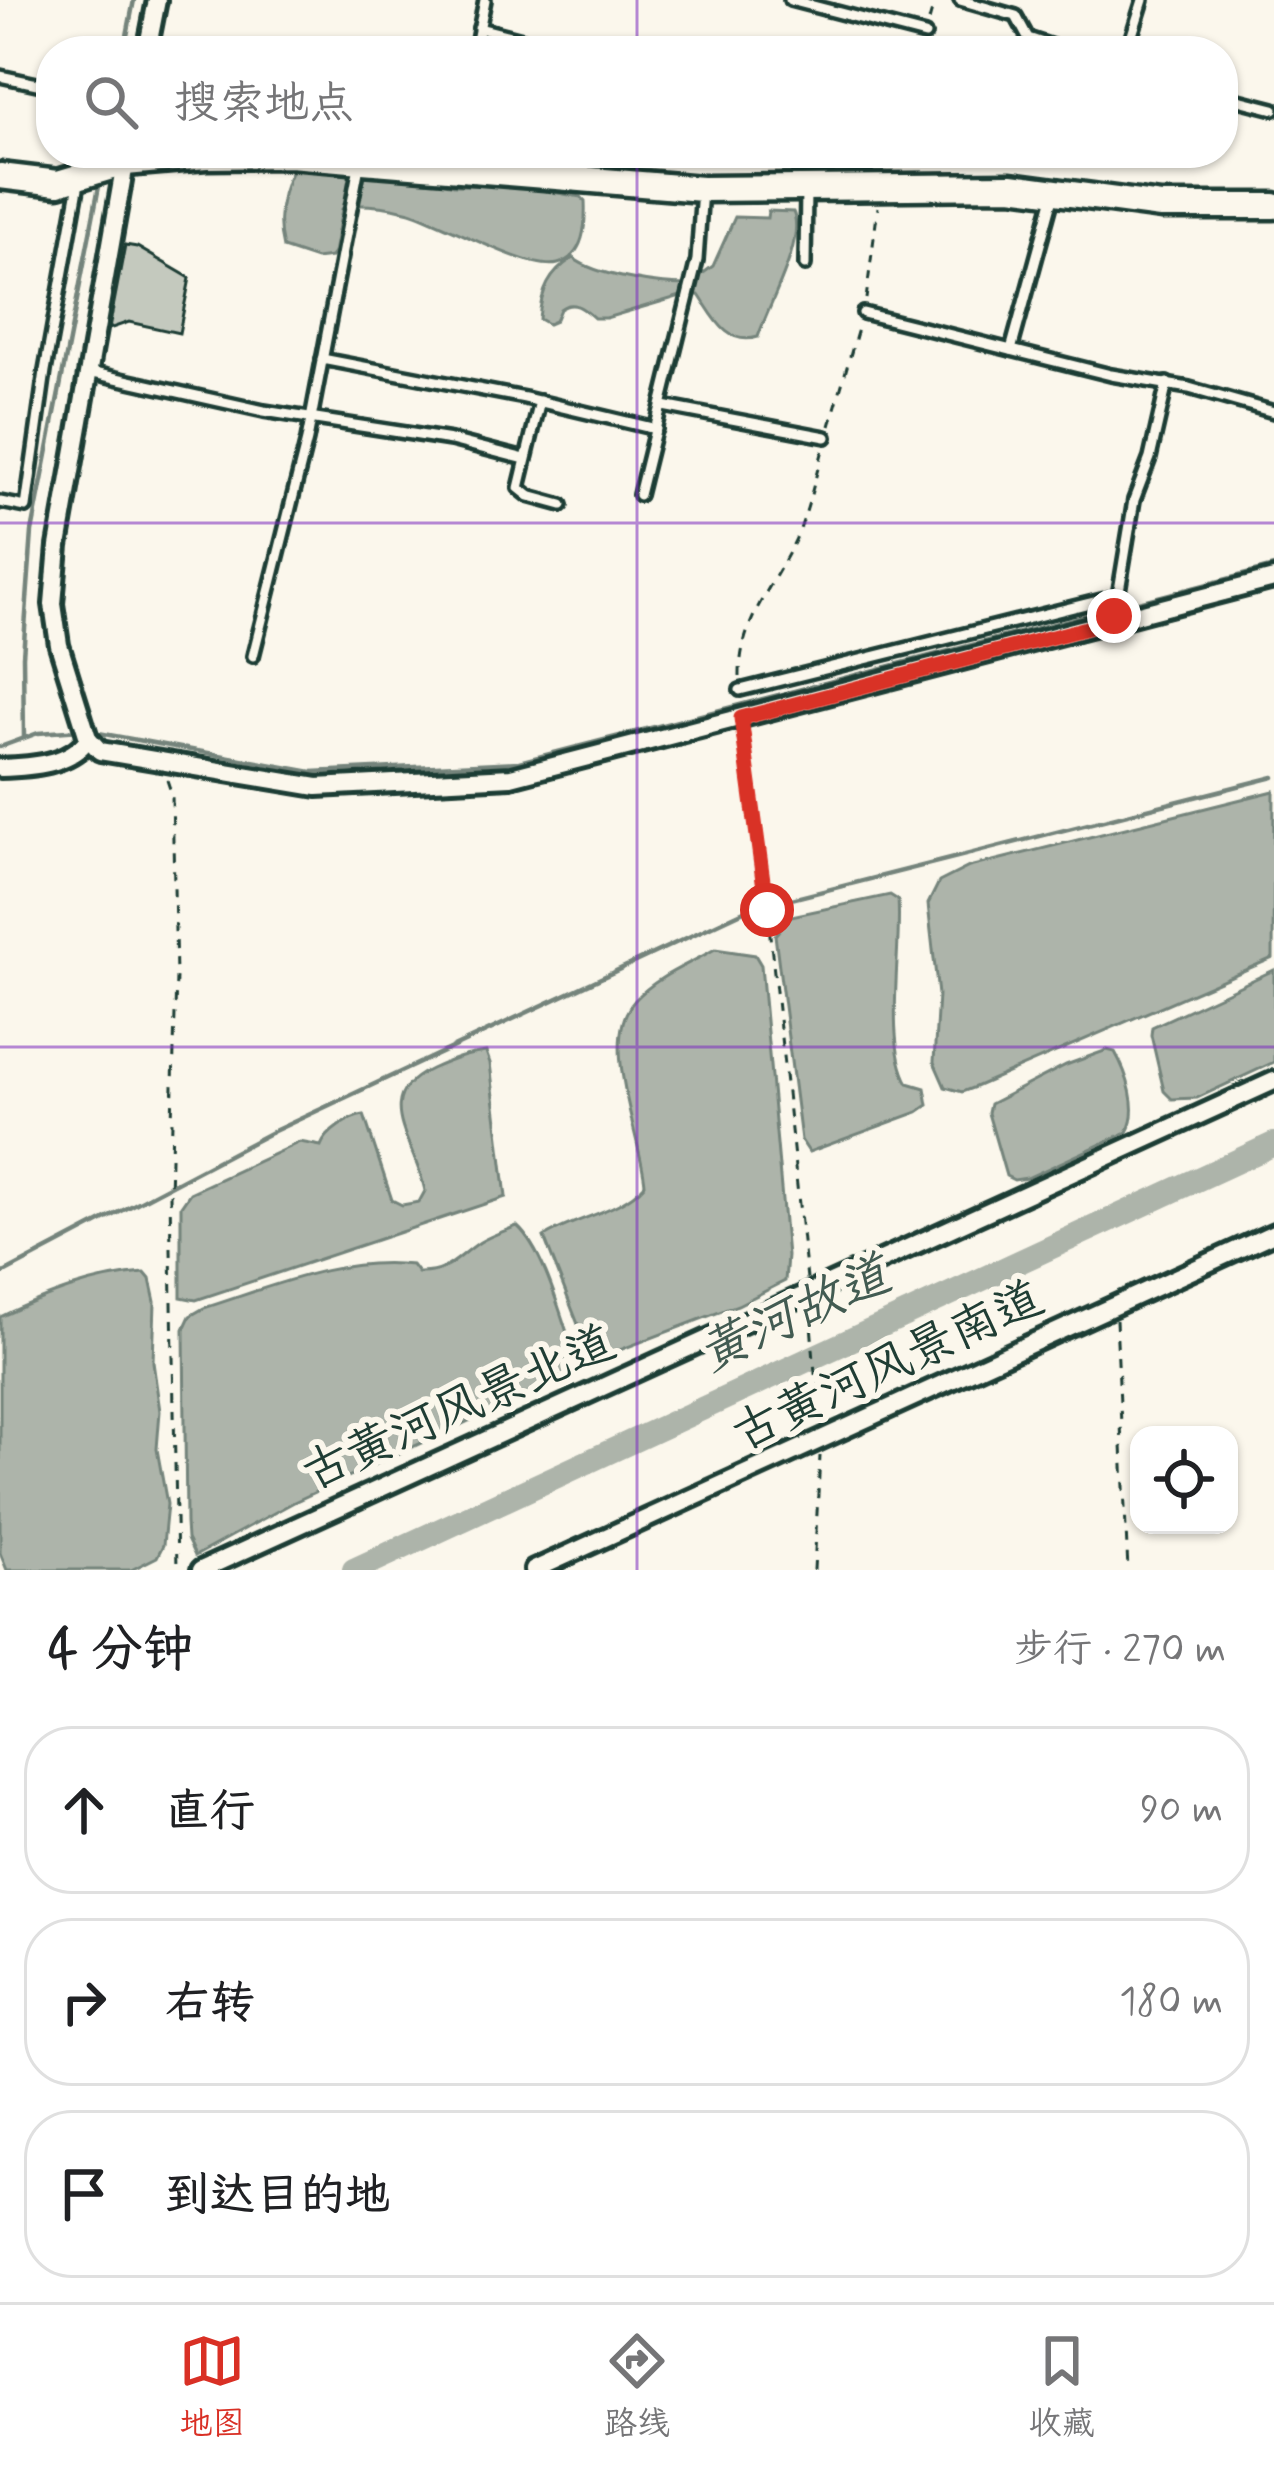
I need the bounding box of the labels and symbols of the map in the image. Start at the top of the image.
route end [1087,589,1141,643]
route start [740,883,794,937]
water label: 黄河故道 [689,1241,905,1389]
street label: 古黄河风景南道 [722,1267,1054,1467]
street label: 古黄河风景北道 [293,1312,625,1506]

